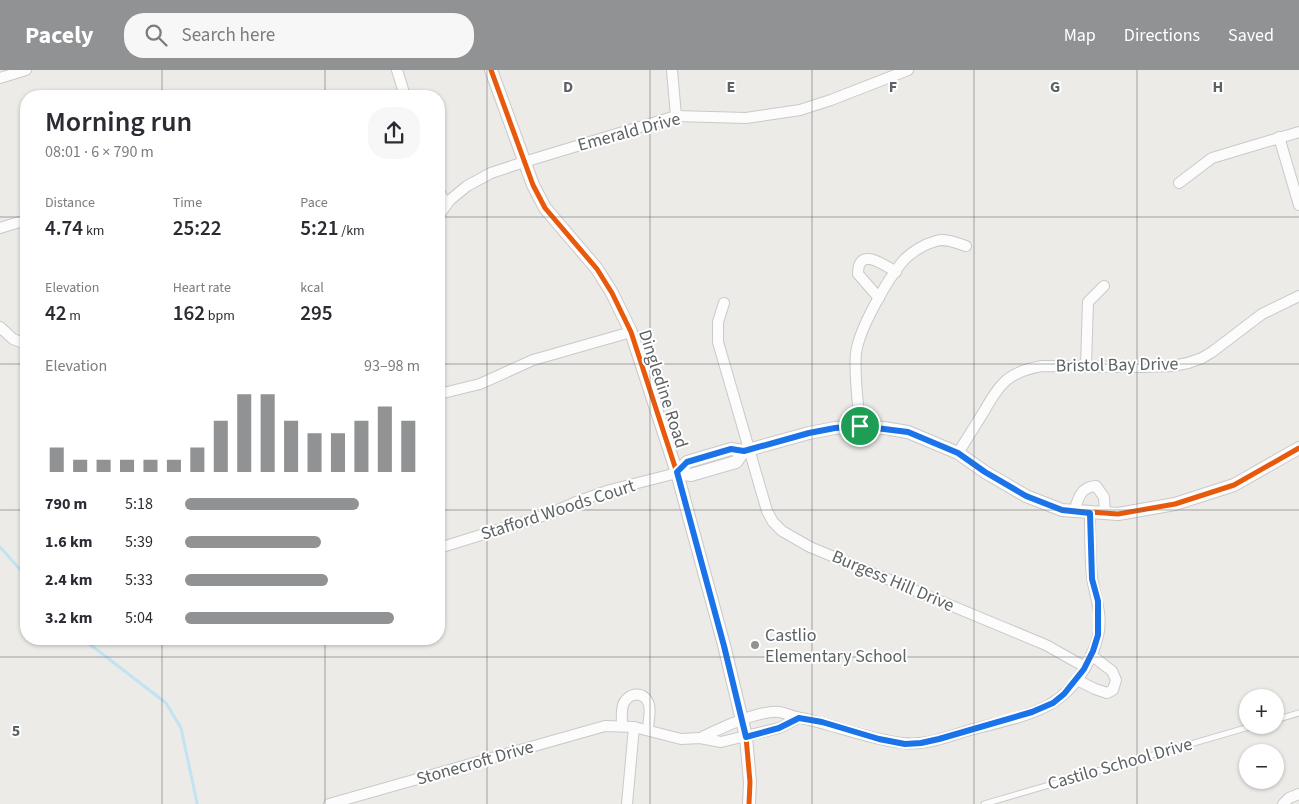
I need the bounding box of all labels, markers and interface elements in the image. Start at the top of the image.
search box [124,13,474,58]
text: Pacely [25,18,94,53]
icon: search [142,21,170,49]
text: Search here [182,22,275,49]
text: Map [1064,23,1096,48]
text: Directions [1124,23,1200,48]
text: Saved [1228,23,1274,48]
text: D [563,76,573,98]
text: E [727,76,735,98]
text: F [889,76,897,98]
text: G [1050,76,1060,98]
text: H [1213,76,1223,98]
text: Morning run [45,102,192,142]
street label: Emerald Drive [575,106,683,158]
button: share [368,107,420,159]
text: 08:01 · 6 × 790 m [45,141,154,163]
text: Distance [45,193,95,213]
text: Time [173,193,202,213]
text: Pace [300,193,328,213]
text: 4.74 [45,213,83,243]
text: 25:22 [173,213,222,243]
text: 5:21 [300,213,338,243]
text: km [83,221,104,241]
text: /km [338,221,365,241]
text: Elevation [45,278,100,298]
text: Heart rate [173,278,231,298]
text: kcal [300,278,324,298]
text: 42 [45,298,67,328]
text: 162 [173,298,205,328]
text: 295 [300,298,333,328]
text: m [67,306,81,326]
text: bpm [205,306,235,326]
street label: Dingledine Road [632,326,694,452]
street label: Bristol Bay Drive [1055,351,1179,379]
text: Elevation [45,355,107,377]
text: 93–98 m [364,355,420,377]
pin [839,405,881,447]
icon: arrive [846,412,874,440]
street label: Stafford Woods Court [478,473,638,547]
text: 790 m [45,493,87,515]
text: 5:18 [125,493,153,515]
text: 1.6 km [45,531,92,553]
text: 5:39 [125,531,153,553]
street label: Burgess Hill Drive [828,544,958,618]
text: 2.4 km [45,569,92,591]
text: 5:33 [125,569,153,591]
text: 3.2 km [45,607,92,629]
text: 5:04 [125,607,153,629]
place label: Castlio Elementary School [765,623,907,669]
marker: Castlio Elementary School [749,639,761,651]
map controls [1239,689,1284,789]
button: + [1239,689,1284,734]
text: 5 [12,720,20,742]
street label: Castilo School Drive [1045,731,1195,797]
street label: Stonecroft Drive [413,734,537,792]
button: − [1239,744,1284,789]

